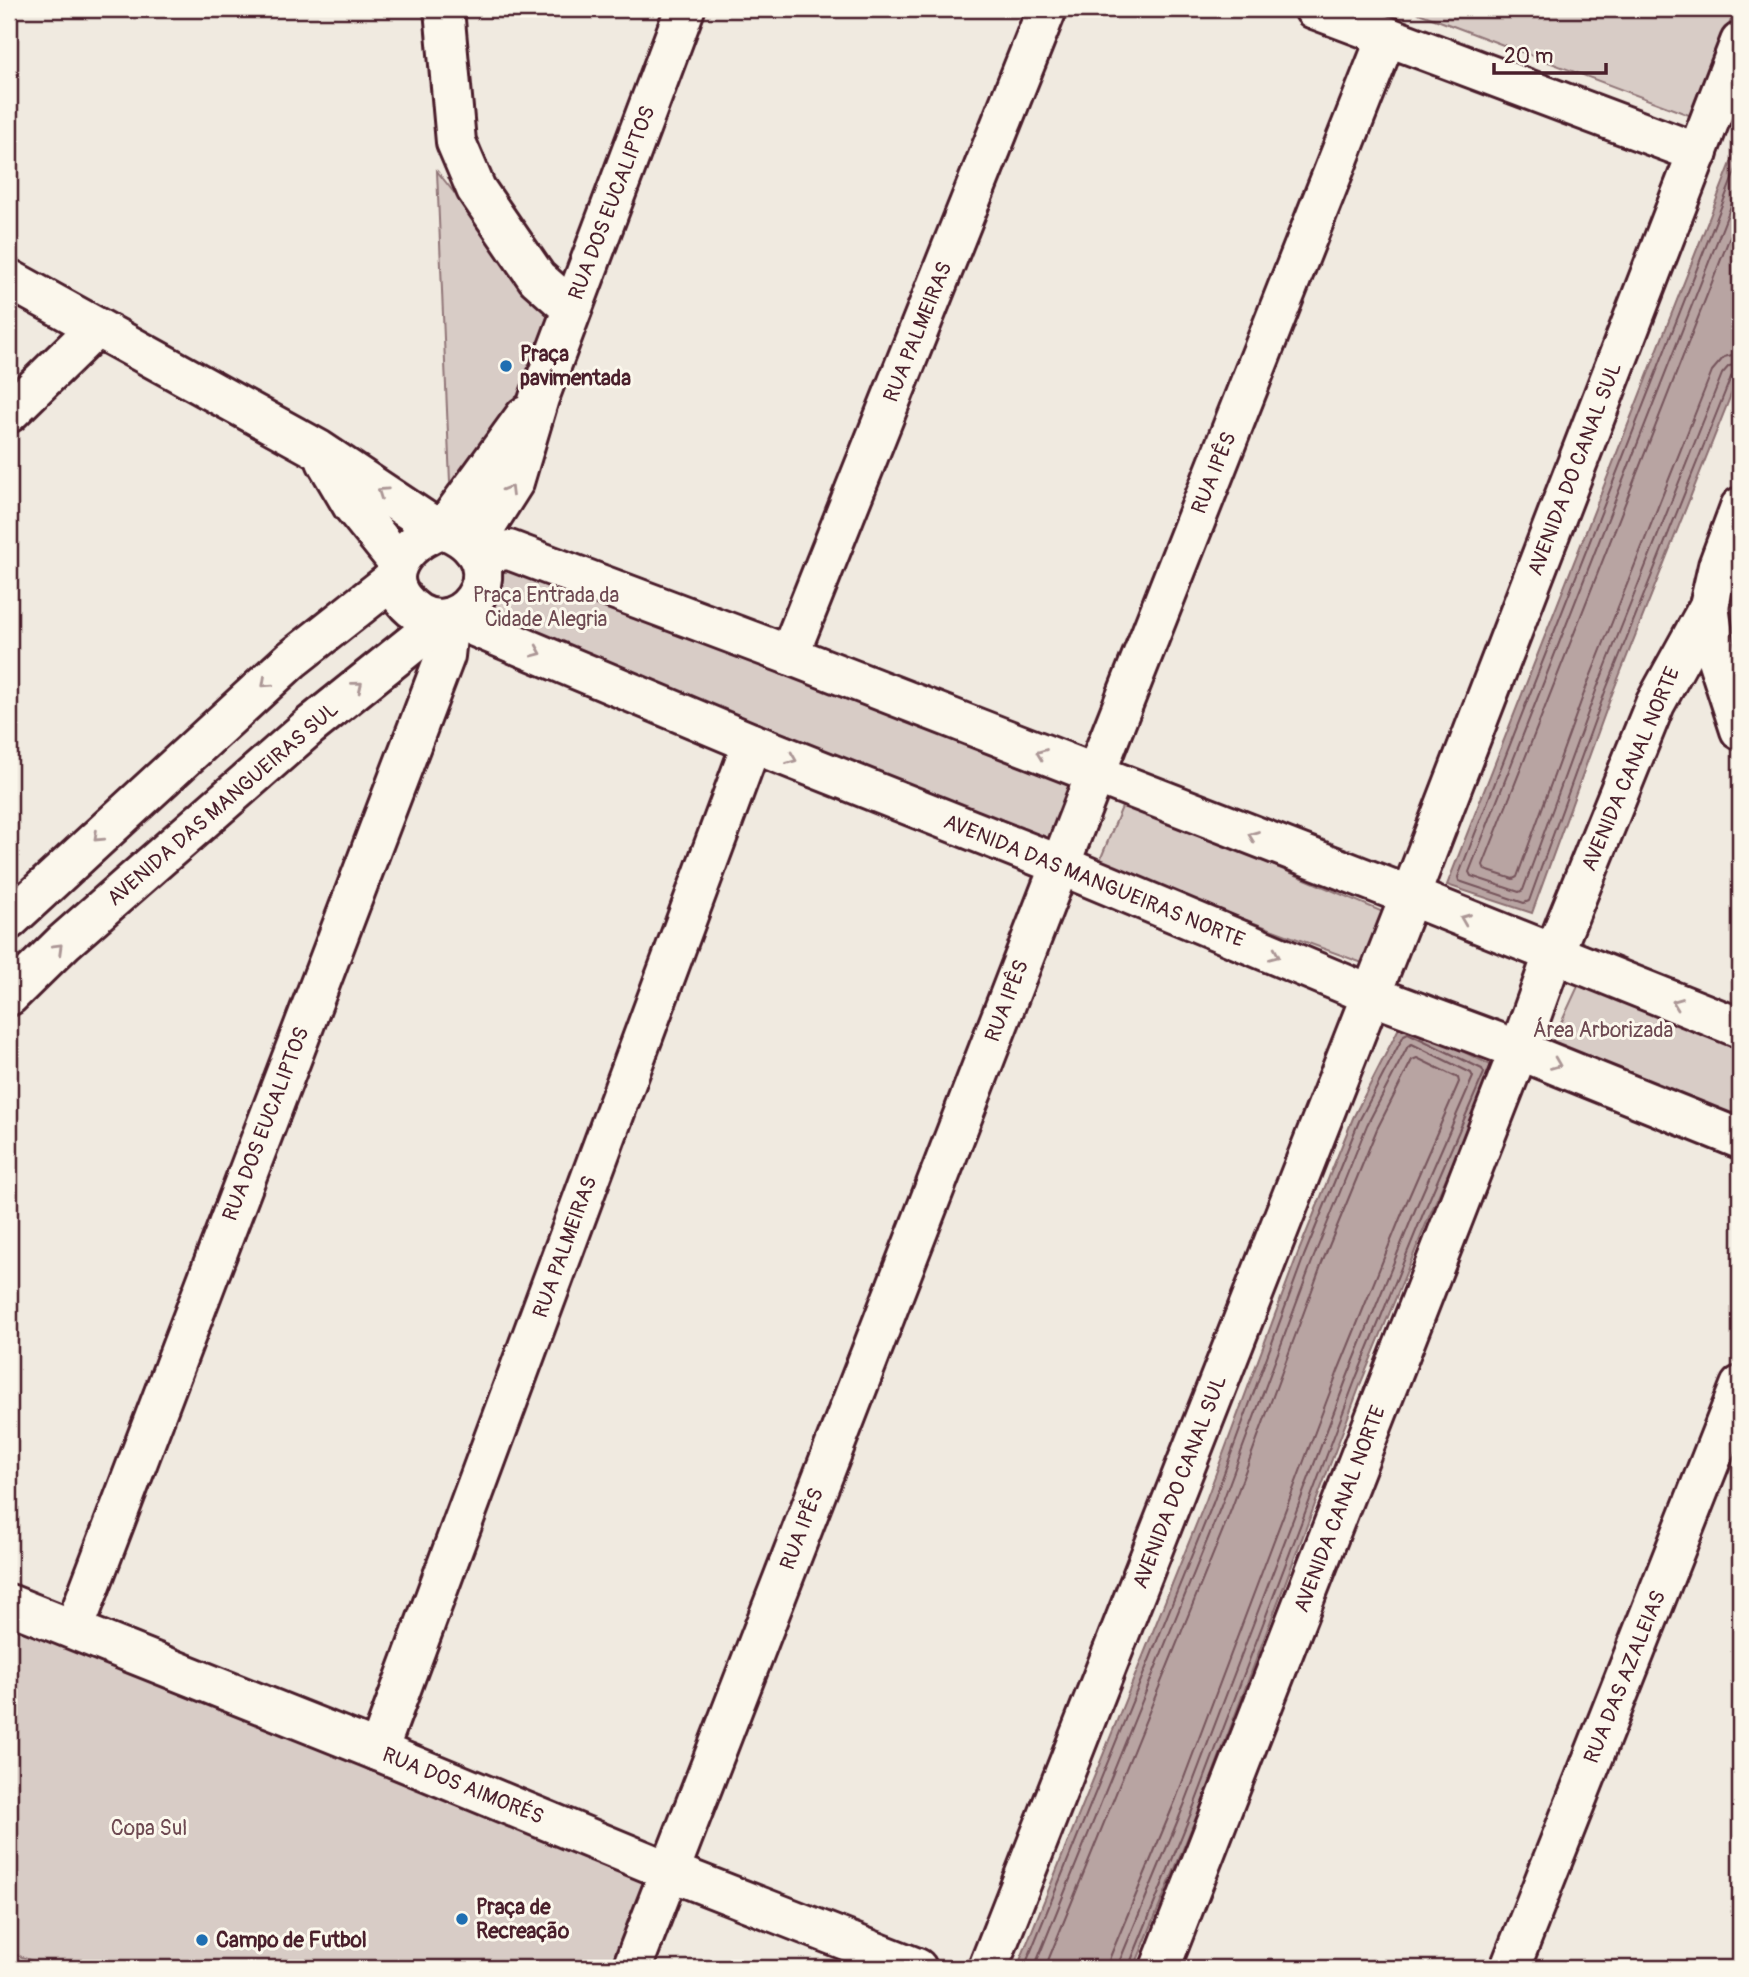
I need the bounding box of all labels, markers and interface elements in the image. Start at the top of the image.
scale bar [1494,32,1606,76]
text: 20 m [1504,43,1553,70]
street label: RUA DOS EUCALIPTOS [563,102,661,304]
street label: RUA PALMEIRAS [878,258,958,406]
place label: Praça pavimentada [520,341,631,392]
marker: Praça pavimentada [498,358,514,374]
street label: AVENIDA DO CANAL SUL [1522,359,1628,579]
street label: RUA IPÊS [1184,428,1243,518]
one-way arrow [501,485,514,498]
one-way arrow [377,488,390,500]
park label: Praça Entrada da Cidade Alegria [473,582,619,633]
one-way arrow [530,644,542,658]
street label: AVENIDA CANAL NORTE [1576,663,1686,875]
one-way arrow [261,675,274,687]
one-way arrow [351,682,363,695]
street label: AVENIDA DAS MANGUEIRAS SUL [102,696,344,912]
one-way arrow [1036,748,1048,762]
one-way arrow [785,750,797,764]
street label: AVENIDA DAS MANGUEIRAS NORTE [939,808,1249,954]
one-way arrow [93,828,106,841]
one-way arrow [1248,830,1260,844]
one-way arrow [1460,913,1472,927]
one-way arrow [49,944,62,957]
one-way arrow [1268,947,1280,961]
street label: RUA IPÊS [978,956,1035,1046]
one-way arrow [1671,997,1683,1011]
park label: Área Arborizada [1533,1017,1673,1044]
street label: RUA DOS EUCALIPTOS [217,1023,315,1225]
one-way arrow [1549,1056,1561,1070]
street label: RUA PALMEIRAS [527,1172,603,1322]
street label: AVENIDA DO CANAL SUL [1127,1372,1233,1592]
street label: AVENIDA CANAL NORTE [1288,1402,1392,1616]
street label: RUA IPÊS [773,1484,830,1574]
street label: RUA DAS AZALEIAS [1578,1587,1672,1767]
street label: RUA DOS AIMORÉS [378,1741,548,1831]
park label: Copa Sul [111,1815,187,1842]
place label: Praça de Recreação [476,1894,570,1945]
marker: Praça de Recreação [454,1911,470,1927]
place label: Campo de Futbol [216,1927,367,1954]
marker: Campo de Futbol [194,1932,210,1948]

